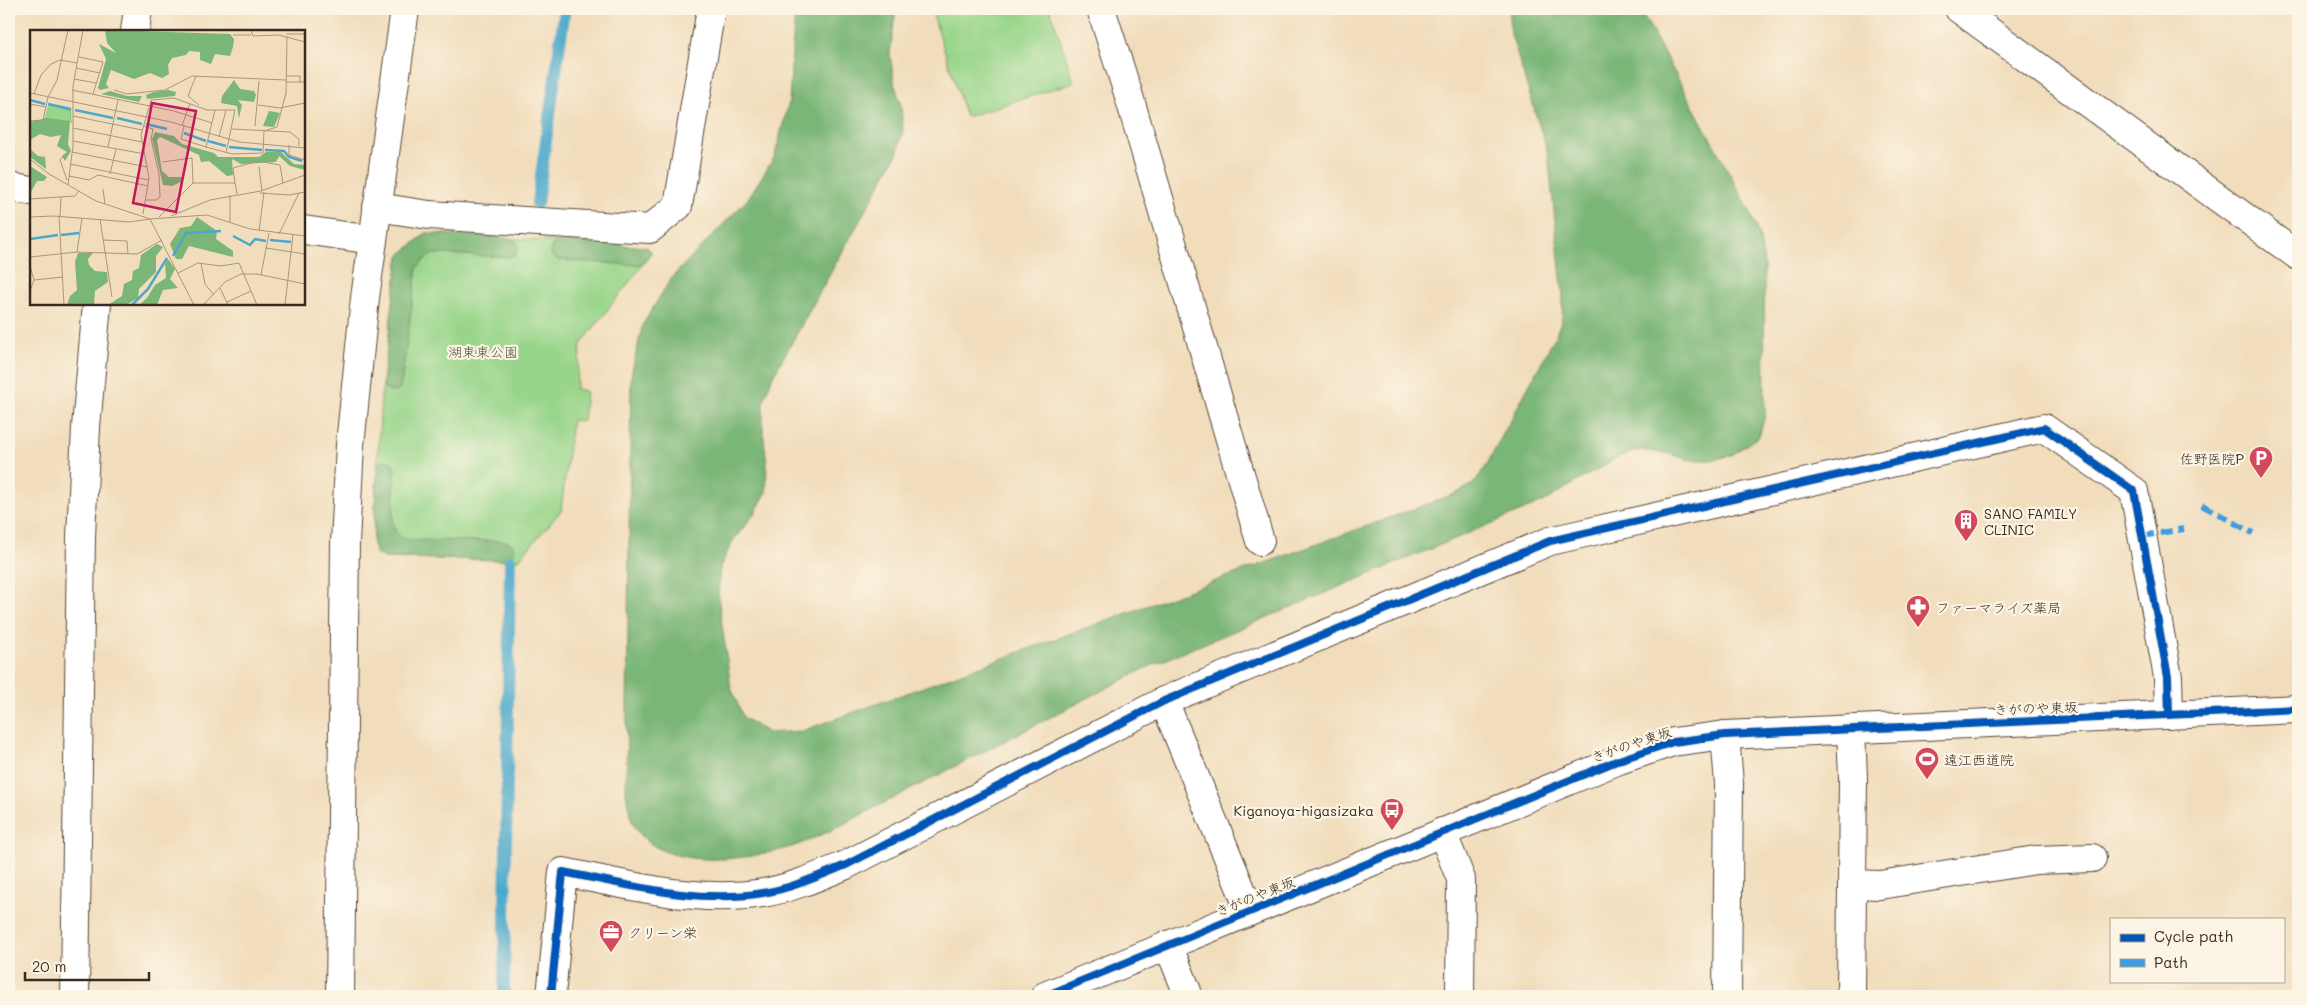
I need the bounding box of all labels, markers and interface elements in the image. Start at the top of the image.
inset map [30,30,305,305]
park label: 湖東東公園 [448,342,518,361]
parking icon: 佐野医院P [2248,445,2274,479]
place label: 佐野医院P [2179,449,2244,468]
place label: SANO FAMILY CLINIC [1984,504,2077,539]
building icon: SANO FAMILY CLINIC [1953,508,1979,542]
pharmacy icon: ファーマライズ薬局 [1905,594,1931,628]
place label: ファーマライズ薬局 [1936,598,2061,617]
street label: きがのや東坂 [1994,697,2078,719]
street label: きがのや東坂 [1588,721,1674,767]
sports icon: 遠江西道院 [1914,746,1940,780]
place label: 遠江西道院 [1944,750,2014,769]
bus stop icon: Kiganoya-higasizaka [1379,797,1405,831]
place label: Kiganoya-higasizaka [1234,801,1374,820]
street label: きがのや東坂 [1213,872,1297,920]
legend [2110,918,2284,982]
office icon: クリーン栄 [598,919,624,953]
place label: クリーン栄 [628,923,697,942]
text: Cycle path [2154,926,2233,946]
scale bar [25,950,149,982]
text: Path [2154,952,2188,972]
text: 20 m [32,956,66,976]

